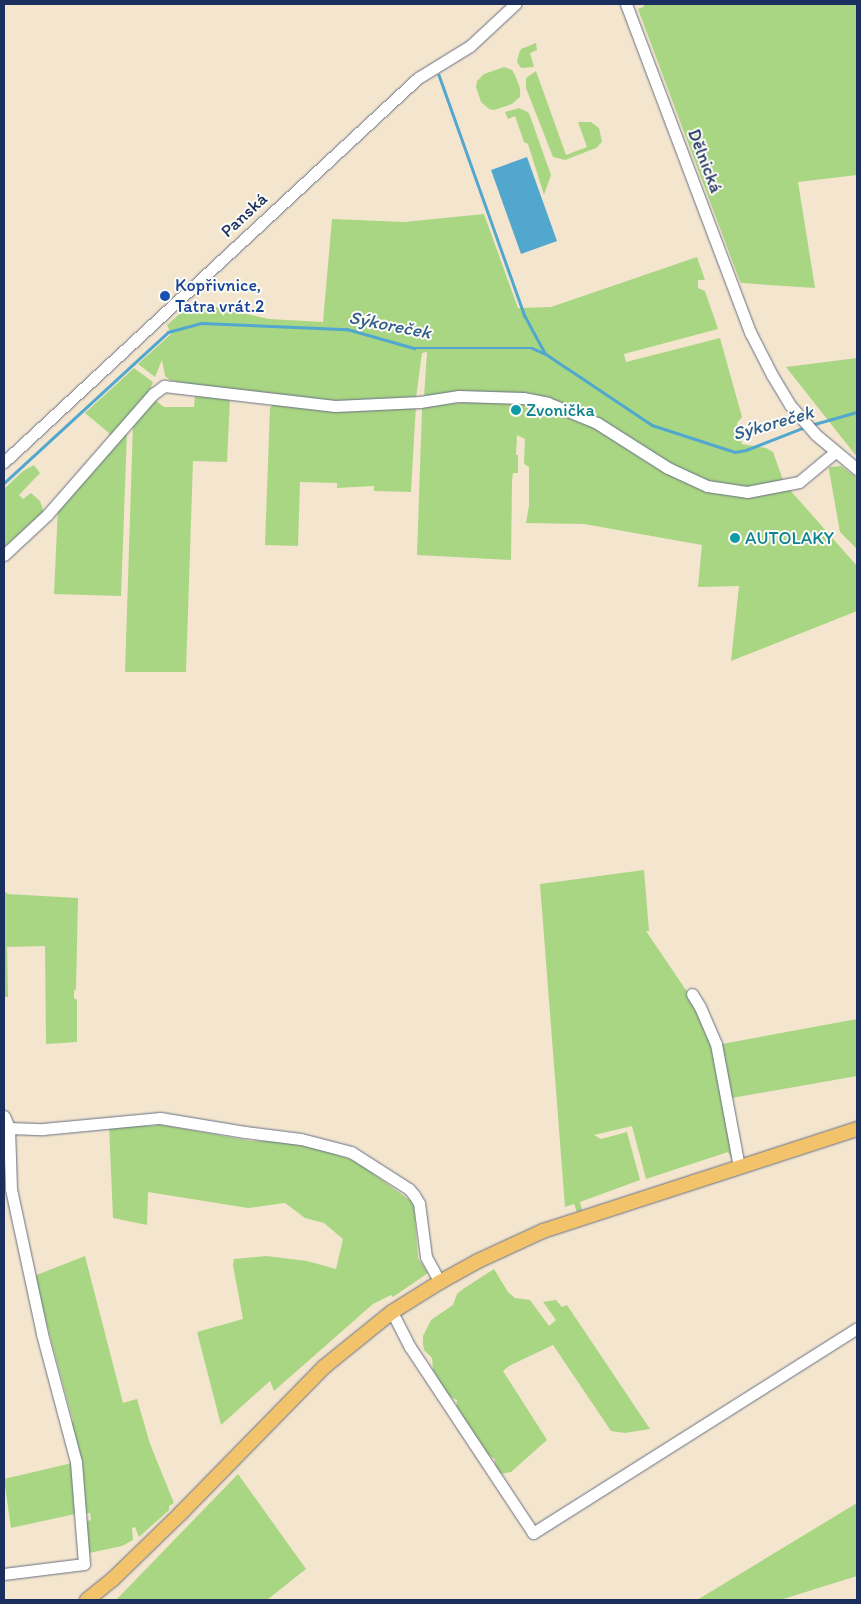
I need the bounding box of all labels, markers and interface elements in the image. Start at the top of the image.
street label: Dělnická [683,126,727,196]
street label: Panská [216,188,272,242]
place label: Kopřivnice, Tatra vrát.2 [175,275,264,318]
marker: Kopřivnice, Tatra vrát.2 [159,290,171,302]
water label: Sýkoreček [347,306,433,344]
place label: Zvonička [526,399,595,421]
water label: Sýkoreček [730,401,816,445]
marker: Zvonička [510,404,522,416]
place label: AUTOLAKY [745,527,834,549]
marker: AUTOLAKY [729,532,741,544]

